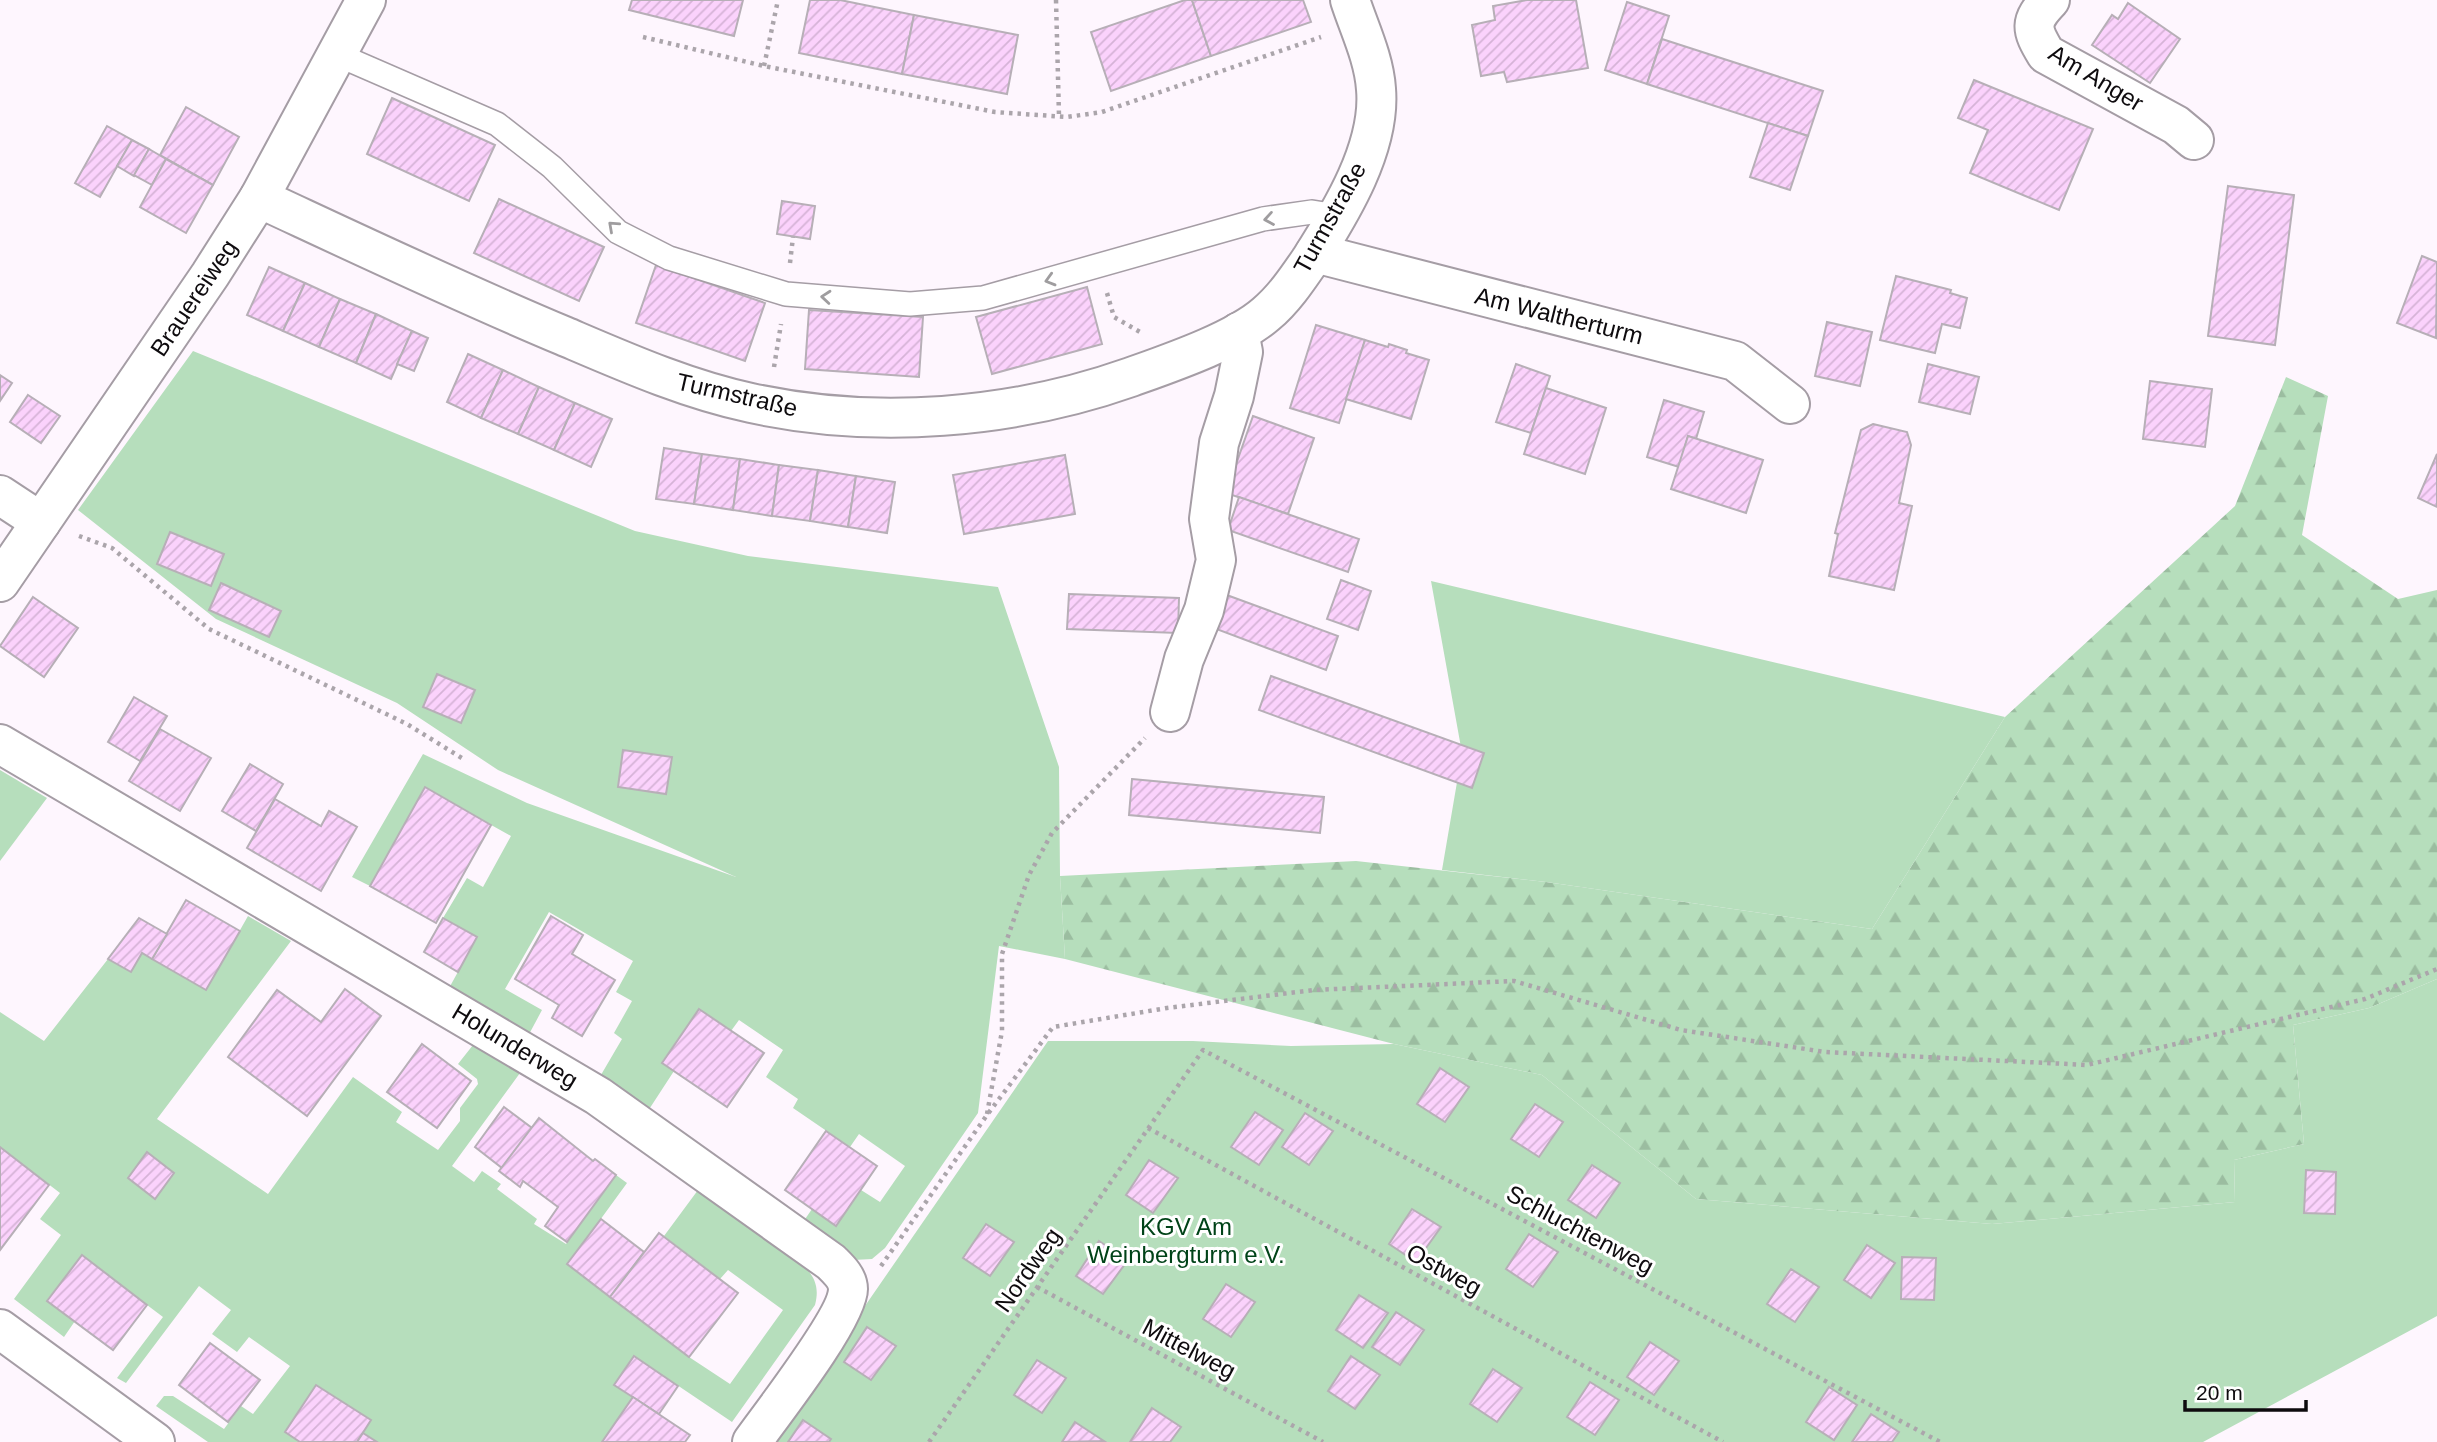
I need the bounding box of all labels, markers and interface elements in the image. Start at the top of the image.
street label: Am Anger [2044,39,2148,116]
street label: Turmstraße [1288,157,1371,278]
one-way arrow [1263,211,1275,226]
one-way arrow [608,222,621,234]
street label: Brauereiweg [145,234,242,361]
one-way arrow [1044,271,1056,286]
street label: Am Waltherturm [1472,282,1646,349]
one-way arrow [820,290,831,305]
street label: Turmstraße [674,368,800,422]
street label: Holunderweg [448,998,583,1094]
street label: Schluchtenweg [1502,1179,1658,1280]
park label: KGV Am Weinbergturm e.V. [1087,1213,1285,1268]
street label: Nordweg [989,1223,1066,1317]
street label: Ostweg [1402,1238,1486,1301]
street label: Mittelweg [1138,1313,1240,1384]
scale bar [2185,1368,2306,1412]
text: 20 m [2196,1381,2243,1404]

